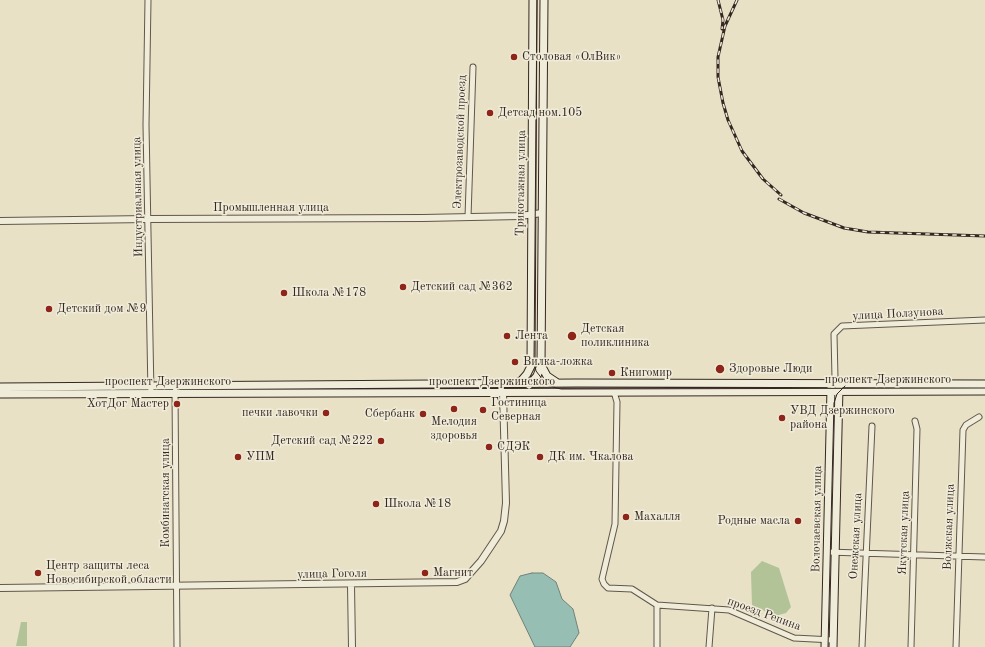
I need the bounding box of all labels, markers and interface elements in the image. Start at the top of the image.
place label: Столовая «ОлВик» [522,50,621,64]
marker: Столовая «ОлВик» [509,52,519,62]
street label: Электрозаводской проезд [450,75,470,209]
place label: Детсад ном.105 [498,106,582,120]
marker: Детсад ном.105 [485,108,495,118]
street label: Трикотажная улица [513,130,529,236]
street label: Индустриальная улица [130,136,146,258]
street label: Промышленная улица [213,201,329,215]
place label: Детский сад №362 [411,280,513,294]
marker: Детский сад №362 [398,282,408,292]
place label: Школа №178 [292,286,366,300]
marker: Школа №178 [279,288,289,298]
place label: Детский дом №9 [57,302,146,316]
marker: Детский дом №9 [44,304,54,314]
street label: улица Ползунова [852,304,944,324]
place label: Детская поликлиника [581,322,650,350]
place label: Лента [515,329,548,343]
marker: Детская поликлиника [566,330,578,342]
marker: Лента [502,331,512,341]
place label: Вилка-ложка [523,355,593,369]
marker: Вилка-ложка [510,357,520,367]
place label: Здоровые Люди [729,362,812,376]
marker: Здоровые Люди [714,363,726,375]
place label: Книгомир [620,366,672,380]
marker: Книгомир [607,368,617,378]
street label: проспект Дзержинского [825,373,951,387]
street label: проспект Дзержинского [105,375,231,389]
street label: проспект Дзержинского [429,375,555,389]
place label: Гостиница Северная [491,396,547,424]
place label: ХотДог Мастер [87,397,169,411]
marker: ХотДог Мастер [172,399,182,409]
marker: Мелодия здоровья [449,404,459,414]
place label: УВД Дзержинского района [790,404,895,432]
marker: Гостиница Северная [478,405,488,415]
place label: печки лавочки [242,406,318,420]
place label: Сбербанк [365,407,415,421]
marker: печки лавочки [321,408,331,418]
marker: Сбербанк [418,409,428,419]
marker: УВД Дзержинского района [777,413,787,423]
place label: Мелодия здоровья [431,415,477,443]
place label: Детский сад №222 [271,434,373,448]
marker: Детский сад №222 [376,436,386,446]
street label: Комбинатская улица [159,438,173,548]
place label: СДЭК [497,440,530,454]
marker: СДЭК [484,442,494,452]
place label: УПМ [246,450,275,464]
place label: ДК им. Чкалова [548,450,633,464]
marker: УПМ [233,452,243,462]
marker: ДК им. Чкалова [535,452,545,462]
street label: Волочаевская улица [809,465,825,573]
street label: Волжская улица [940,484,958,570]
street label: Якутская улица [895,491,913,575]
street label: Онежская улица [847,492,865,580]
place label: Школа №18 [384,497,451,511]
marker: Школа №18 [371,499,381,509]
place label: Махалля [634,510,680,524]
marker: Махалля [621,512,631,522]
place label: Родные масла [718,514,790,528]
marker: Родные масла [793,516,803,526]
place label: Центр защиты леса Новосибирской области [46,559,172,587]
street label: улица Гоголя [297,566,367,582]
place label: Магнит [433,566,473,580]
marker: Центр защиты леса Новосибирской области [33,568,43,578]
marker: Магнит [420,568,430,578]
street label: проезд Репина [725,594,803,634]

